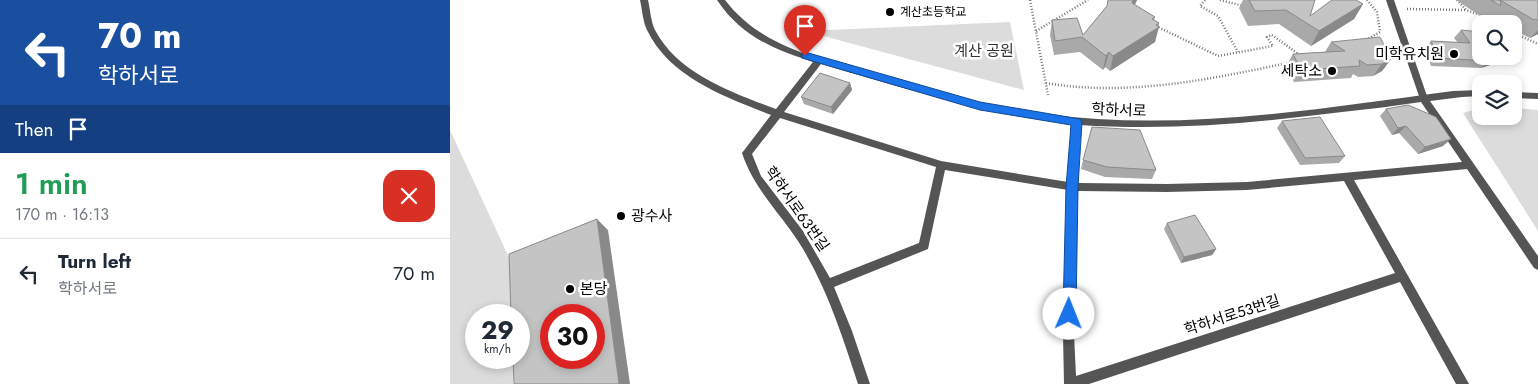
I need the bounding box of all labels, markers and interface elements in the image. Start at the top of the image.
place label: 계산초등학교 [900,3,966,21]
pin [784,5,826,56]
marker: 계산초등학교 [884,6,896,18]
text: 70 m [98,11,181,61]
icon: arrive [791,12,819,40]
map controls [1472,15,1522,125]
button: search [1472,15,1522,65]
icon: left [15,20,80,85]
park label: 계산 공원 [954,40,1014,62]
place label: 미학유치원 [1375,43,1444,65]
marker: 미학유치원 [1448,48,1460,60]
text: 학하서로 [98,59,179,91]
place label: 세탁소 [1281,60,1322,82]
marker: 세탁소 [1326,65,1338,77]
button: layers [1472,75,1522,125]
street label: 학하서로 [1091,98,1147,122]
icon: arrive [64,115,92,143]
text: Then [15,116,54,143]
text: 1 min [15,162,88,205]
street label: 학하서로63번길 [759,162,835,256]
button: close [383,170,435,222]
text: 170 m · 16:13 [15,203,109,226]
place label: 광수사 [631,205,673,227]
marker: 광수사 [615,210,627,222]
text: Turn left [58,248,131,275]
icon: left [15,260,43,288]
text: 70 m [393,260,435,287]
text: 학하서로 [58,277,117,300]
place label: 본당 [580,278,608,300]
marker: 본당 [564,283,576,295]
position arrow [1042,287,1094,339]
street label: 학하서로53번길 [1181,289,1283,341]
speed limit sign: 30 [540,304,605,369]
text: 29 [481,312,514,348]
text: km/h [484,340,511,358]

